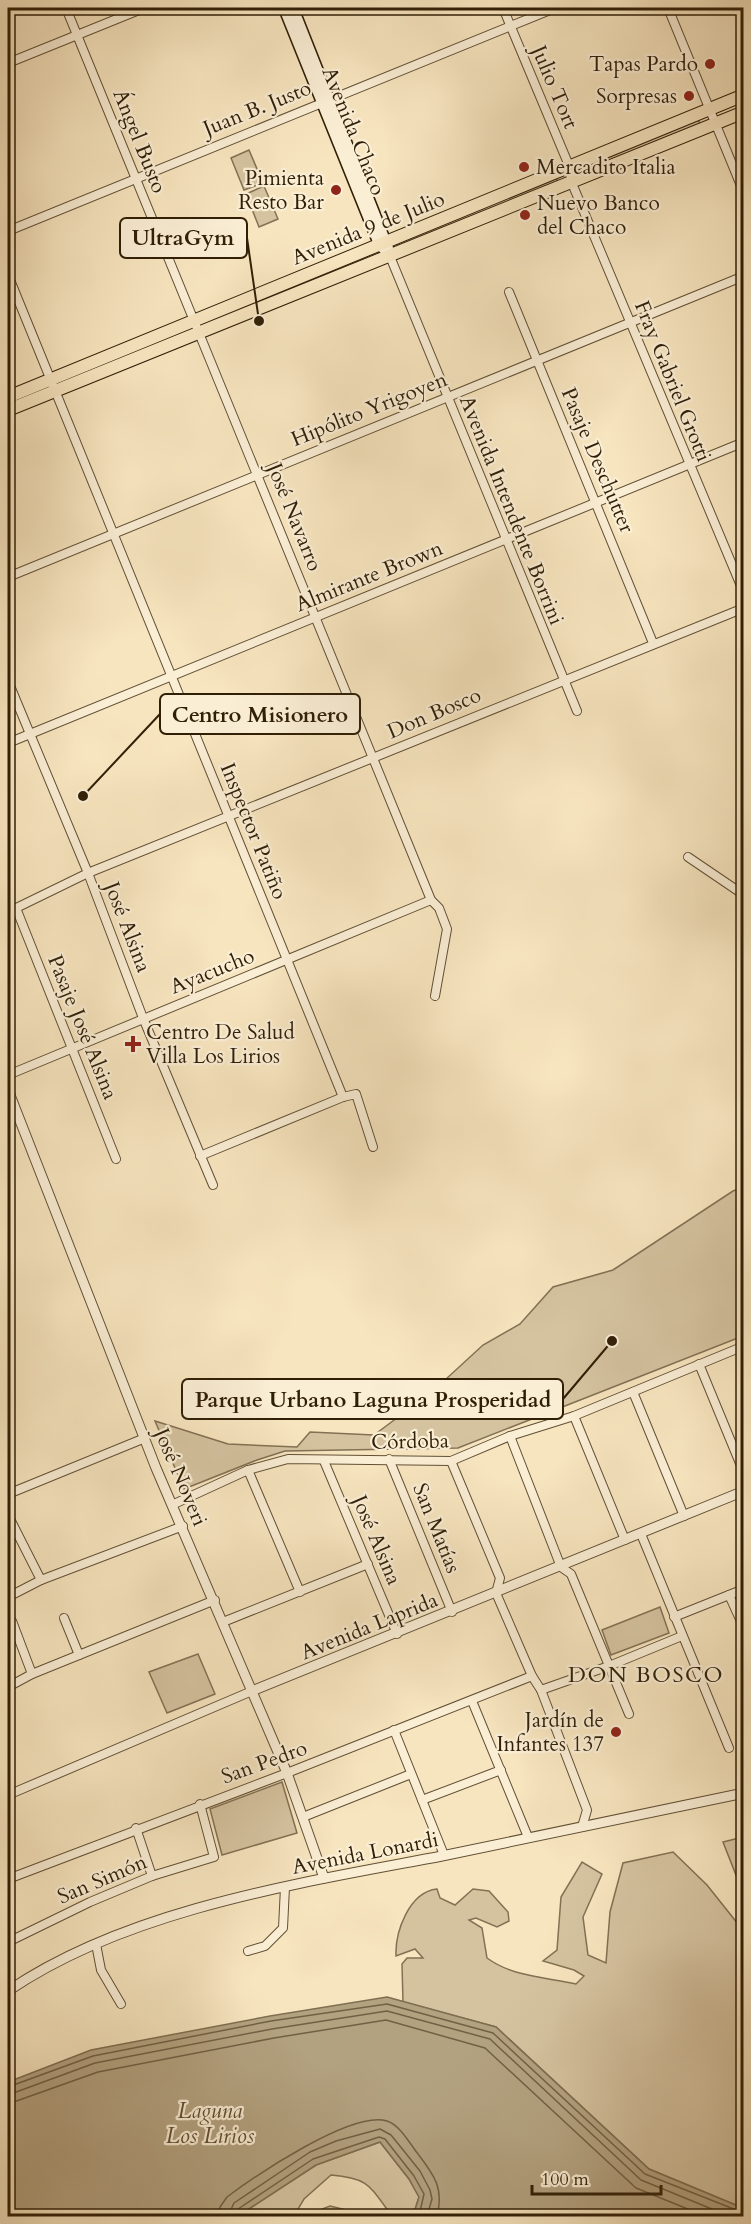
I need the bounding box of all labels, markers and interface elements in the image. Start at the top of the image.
street label: Julio Tort [523,38,585,134]
place label: Tapas Pardo [589,50,698,79]
marker: Tapas Pardo [703,57,717,71]
street label: Avenida Chaco [315,63,393,200]
street label: Juan B. Justo [196,74,316,144]
place label: Sorpresas [596,82,677,111]
street label: Ángel Busto [105,85,174,198]
marker: Sorpresas [682,89,696,103]
place label: Mercadito Italia [536,153,676,182]
marker: Mercadito Italia [517,160,531,174]
place label: Pimienta Resto Bar [238,164,324,217]
marker: Pimienta Resto Bar [329,183,343,197]
street label: Avenida 9 de Julio [287,185,449,272]
place label: Nuevo Banco del Chaco [537,189,660,242]
marker: Nuevo Banco del Chaco [518,208,532,222]
callout: UltraGym [120,218,247,258]
text: UltraGym [132,223,235,253]
street label: Fray Gabriel Grotti [627,296,718,466]
street label: Hipólito Yrigoyen [287,365,452,454]
street label: Pasaje Deschutter [554,383,641,538]
street label: Avenida Intendente Borrini [452,391,571,629]
street label: José Navarro [259,456,329,575]
street label: Almirante Brown [291,534,447,619]
street label: Don Bosco [383,681,486,746]
callout: Centro Misionero [160,694,360,734]
text: Centro Misionero [172,700,348,730]
street label: Inspector Patiño [213,759,294,904]
street label: José Alsina [96,875,158,977]
street label: Ayacucho [166,941,259,1002]
street label: Pasaje José Alsina [40,951,125,1104]
place label: Centro De Salud Villa Los Lirios [146,1018,295,1071]
marker: Centro De Salud Villa Los Lirios [124,1035,142,1053]
callout: Parque Urbano Laguna Prosperidad [182,1379,563,1419]
text: Parque Urbano Laguna Prosperidad [195,1385,552,1415]
street label: José Noveri [146,1421,214,1531]
street label: Córdoba [371,1426,449,1457]
street label: San Matías [405,1479,468,1578]
street label: José Alsina [343,1488,408,1590]
street label: Avenida Laprida [296,1586,442,1667]
district label: DON BOSCO [568,1660,724,1690]
place label: Jardín de Infantes 137 [496,1706,604,1759]
marker: Jardín de Infantes 137 [609,1725,623,1739]
street label: San Pedro [217,1734,311,1791]
street label: Avenida Lonardi [289,1825,441,1882]
street label: San Simón [53,1848,151,1911]
water label: Laguna Los Lirios [166,2096,255,2151]
scale bar [532,2158,661,2196]
text: 100 m [541,2167,589,2192]

